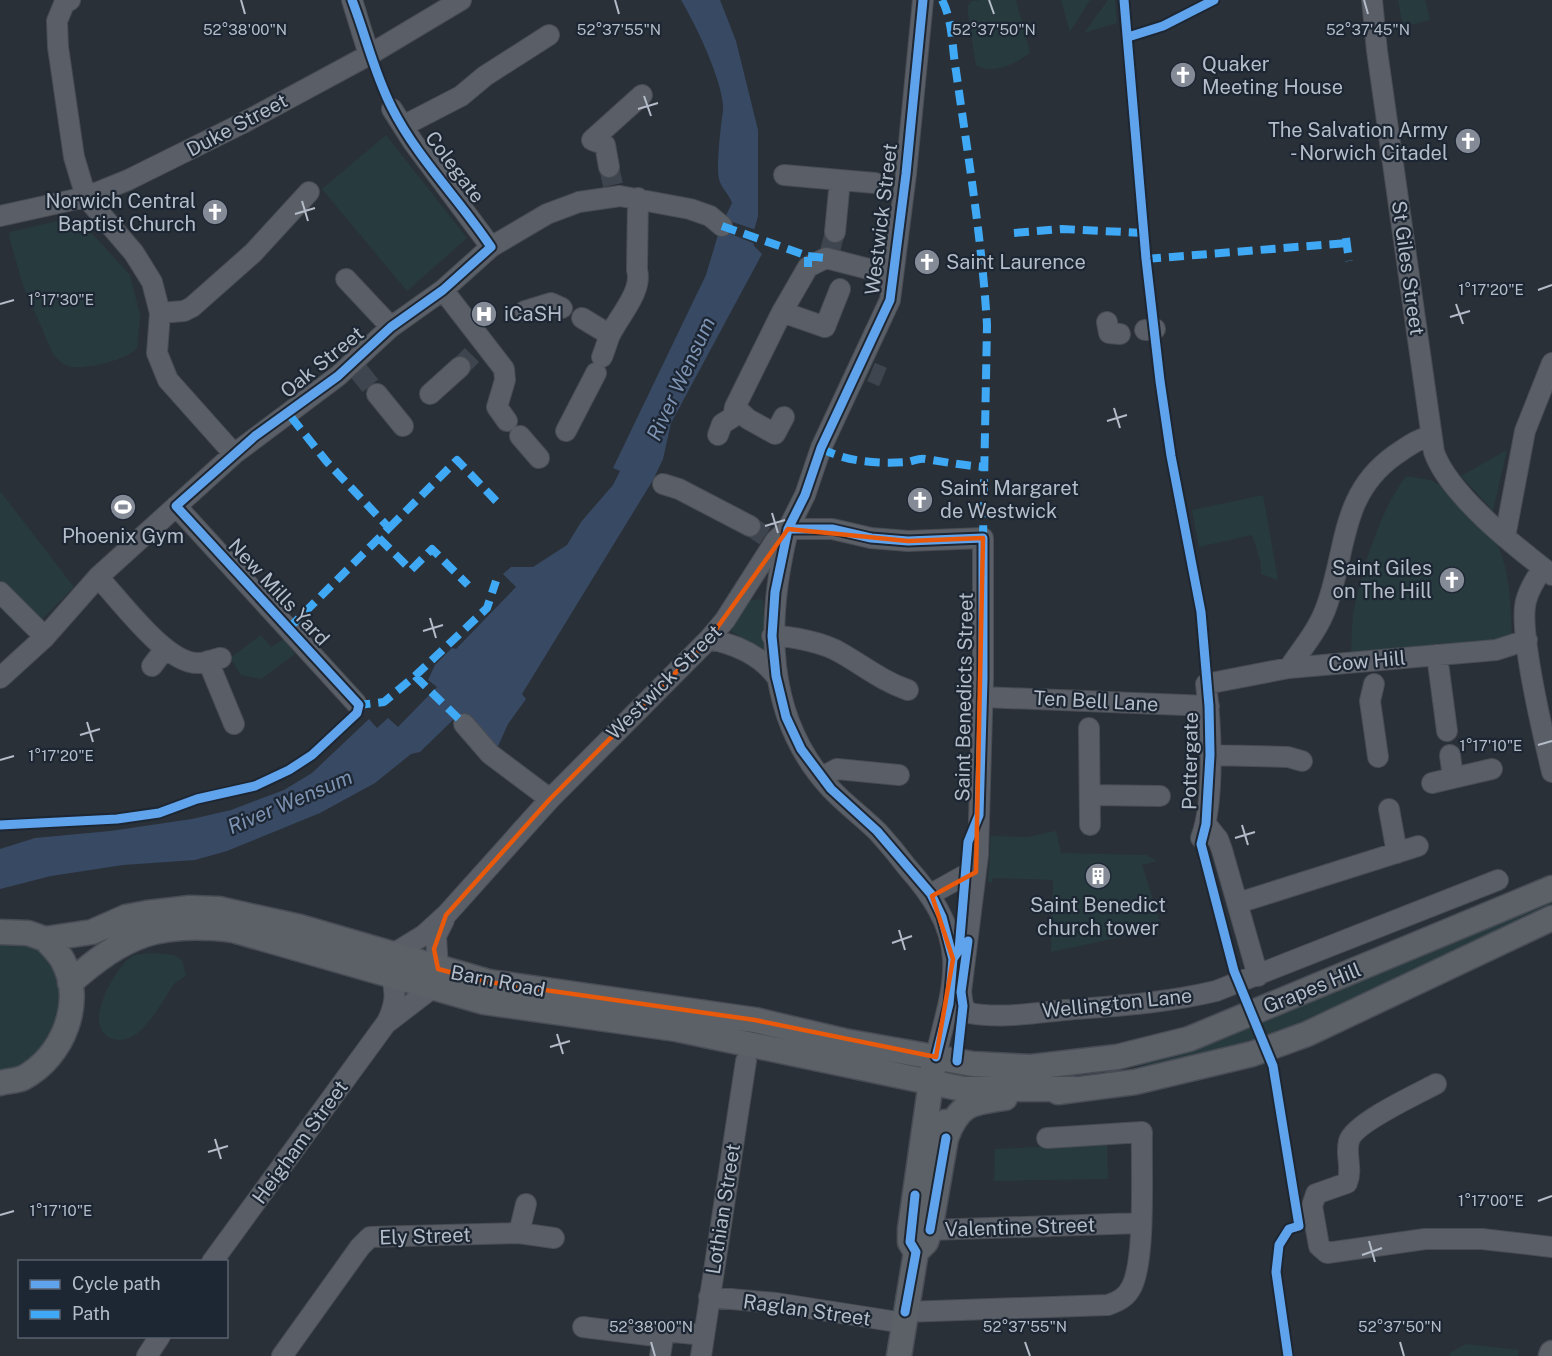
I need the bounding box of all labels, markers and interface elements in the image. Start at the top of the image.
text: 52°38'00"N [203,21,287,38]
text: 52°37'55"N [577,21,661,38]
text: 52°37'50"N [952,21,1036,38]
text: 52°37'45"N [1326,21,1410,38]
place label: Quaker Meeting House [1202,52,1343,99]
church icon: Quaker Meeting House [1168,60,1198,90]
street label: Duke Street [182,88,292,162]
place label: The Salvation Army - Norwich Citadel [1268,118,1448,165]
street label: Colegate [420,126,490,208]
church icon: The Salvation Army - Norwich Citadel [1453,126,1483,156]
street label: Westwick Street [860,142,902,296]
place label: Norwich Central Baptist Church [45,189,196,236]
church icon: Norwich Central Baptist Church [200,197,230,227]
street label: St Giles Street [1387,199,1429,337]
church icon: Saint Laurence [912,247,942,277]
place label: Saint Laurence [946,250,1086,274]
text: 1°17'20"E [1458,281,1524,298]
text: 1°17'30"E [28,291,94,308]
hospital icon: iCaSH [469,299,499,329]
place label: iCaSH [504,302,562,326]
water label: River Wensum [641,313,720,444]
street label: Oak Street [276,321,368,403]
place label: Saint Margaret de Westwick [940,476,1079,523]
church icon: Saint Margaret de Westwick [905,485,935,515]
sports icon: Phoenix Gym [108,492,138,522]
place label: Phoenix Gym [62,524,184,548]
street label: New Mills Yard [223,534,335,650]
place label: Saint Giles on The Hill [1332,556,1432,603]
church icon: Saint Giles on The Hill [1437,565,1467,595]
street label: Saint Benedicts Street [950,592,978,802]
street label: Westwick Street [601,619,727,745]
street label: Cow Hill [1327,646,1407,676]
street label: Ten Bell Lane [1033,686,1159,716]
street label: Pottergate [1177,712,1203,810]
text: 1°17'10"E [1460,737,1522,754]
text: 1°17'20"E [28,747,94,764]
water label: River Wensum [224,764,356,839]
building icon: Saint Benedict church tower [1083,861,1113,891]
place label: Saint Benedict church tower [1030,893,1166,940]
street label: Grapes Hill [1260,957,1364,1019]
street label: Barn Road [449,960,547,1002]
street label: Wellington Lane [1041,983,1193,1023]
street label: Heigham Street [247,1075,353,1209]
street label: Lothian Street [701,1142,745,1276]
text: 1°17'00"E [1458,1192,1524,1209]
text: 1°17'10"E [30,1202,92,1219]
street label: Valentine Street [944,1212,1096,1242]
street label: Ely Street [379,1222,471,1250]
legend [18,1260,228,1338]
text: Cycle path [72,1273,161,1294]
street label: Raglan Street [742,1289,872,1331]
text: Path [72,1303,110,1324]
text: 52°38'00"N [609,1318,693,1335]
text: 52°37'55"N [983,1318,1067,1335]
text: 52°37'50"N [1358,1318,1442,1335]

